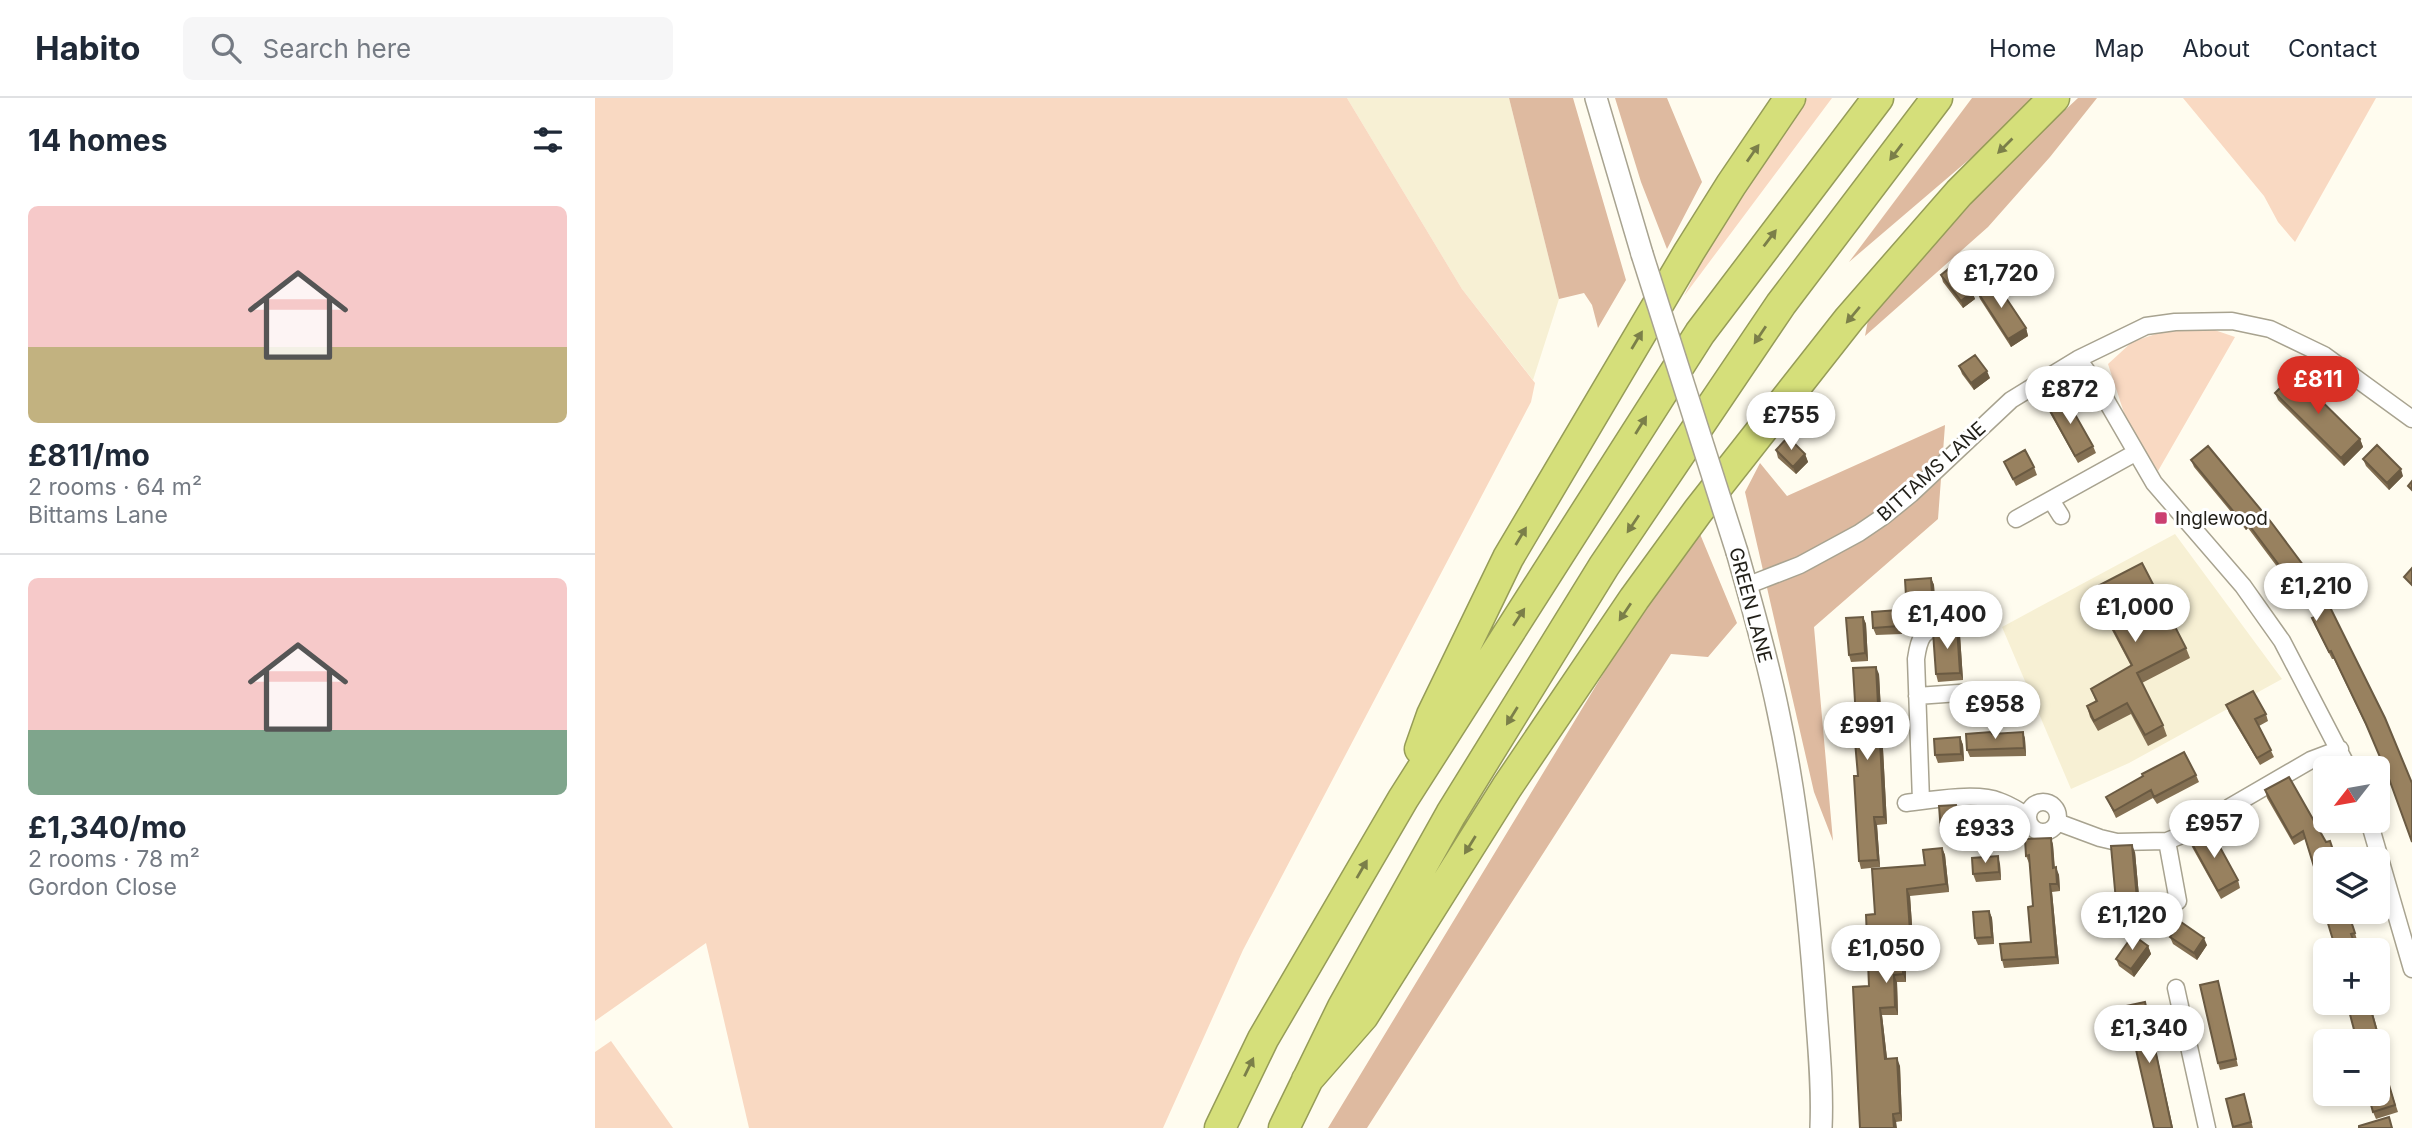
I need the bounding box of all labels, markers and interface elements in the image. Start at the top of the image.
search box [183,17,673,80]
text: Habito [35,28,141,68]
icon: search [207,29,245,67]
text: Search here [263,33,411,64]
text: Home [1989,34,2056,63]
text: Map [2094,34,2144,63]
text: About [2182,34,2250,63]
text: Contact [2288,34,2377,63]
icon: filters [529,121,567,159]
text: 14 homes [28,122,167,158]
one-way arrow [1997,138,2014,155]
one-way arrow [1889,143,1904,161]
one-way arrow [1746,144,1760,162]
one-way arrow [1763,229,1777,248]
pin: £1,720 [1944,250,2058,310]
icon: home [235,252,361,378]
text: £1,720 [1963,259,2039,287]
one-way arrow [1846,307,1861,324]
one-way arrow [1754,325,1767,345]
one-way arrow [1631,331,1643,350]
pin: £811 [2277,356,2359,416]
text: £811 [2293,365,2343,393]
pin: £872 [2029,366,2111,426]
text: £872 [2041,375,2099,403]
pin: £755 [1750,392,1832,452]
text: £755 [1762,401,1820,429]
one-way arrow [1634,416,1647,435]
street label: BITTAMS LANE [1872,417,1990,526]
text: £811/mo [28,437,150,473]
text: 2 rooms · 64 m² [28,473,202,501]
text: Bittams Lane [28,501,168,529]
place label: Inglewood [2175,507,2268,530]
marker: Inglewood [2153,510,2169,526]
one-way arrow [1627,514,1640,533]
one-way arrow [1514,526,1527,545]
street label: GREEN LANE [1724,545,1777,665]
pin: £1,210 [2259,564,2373,623]
text: £1,210 [2280,572,2352,600]
pin: £1,000 [2078,584,2192,644]
pin: £1,400 [1890,592,2004,651]
text: £1,000 [2096,593,2174,621]
text: £1,400 [1908,600,1986,628]
one-way arrow [1618,603,1632,621]
one-way arrow [1512,608,1525,627]
icon: home [235,624,361,750]
pin: £958 [1954,682,2036,741]
text: £958 [1965,690,2025,718]
pin: £991 [1826,702,1908,762]
one-way arrow [1505,706,1518,725]
text: £991 [1840,711,1894,739]
north arrow [2313,756,2391,833]
map controls [2313,756,2390,1106]
pin: £957 [2173,800,2255,860]
pin: £933 [1944,806,2026,865]
text: £1,340/mo [28,809,187,845]
text: £957 [2185,809,2243,837]
text: £933 [1955,814,2015,842]
one-way arrow [1464,836,1477,855]
text: 2 rooms · 78 m² [28,845,200,873]
button: layers [2313,847,2390,924]
one-way arrow [1356,859,1368,879]
text: Gordon Close [28,873,177,901]
pin: £1,120 [2075,892,2189,952]
text: £1,120 [2097,901,2167,929]
pin: £1,050 [1829,926,1943,985]
text: £1,050 [1847,934,1925,962]
button: + [2313,938,2390,1015]
pin: £1,340 [2092,1006,2206,1065]
text: £1,340 [2110,1014,2188,1042]
button: − [2313,1029,2390,1106]
one-way arrow [1244,1057,1255,1077]

